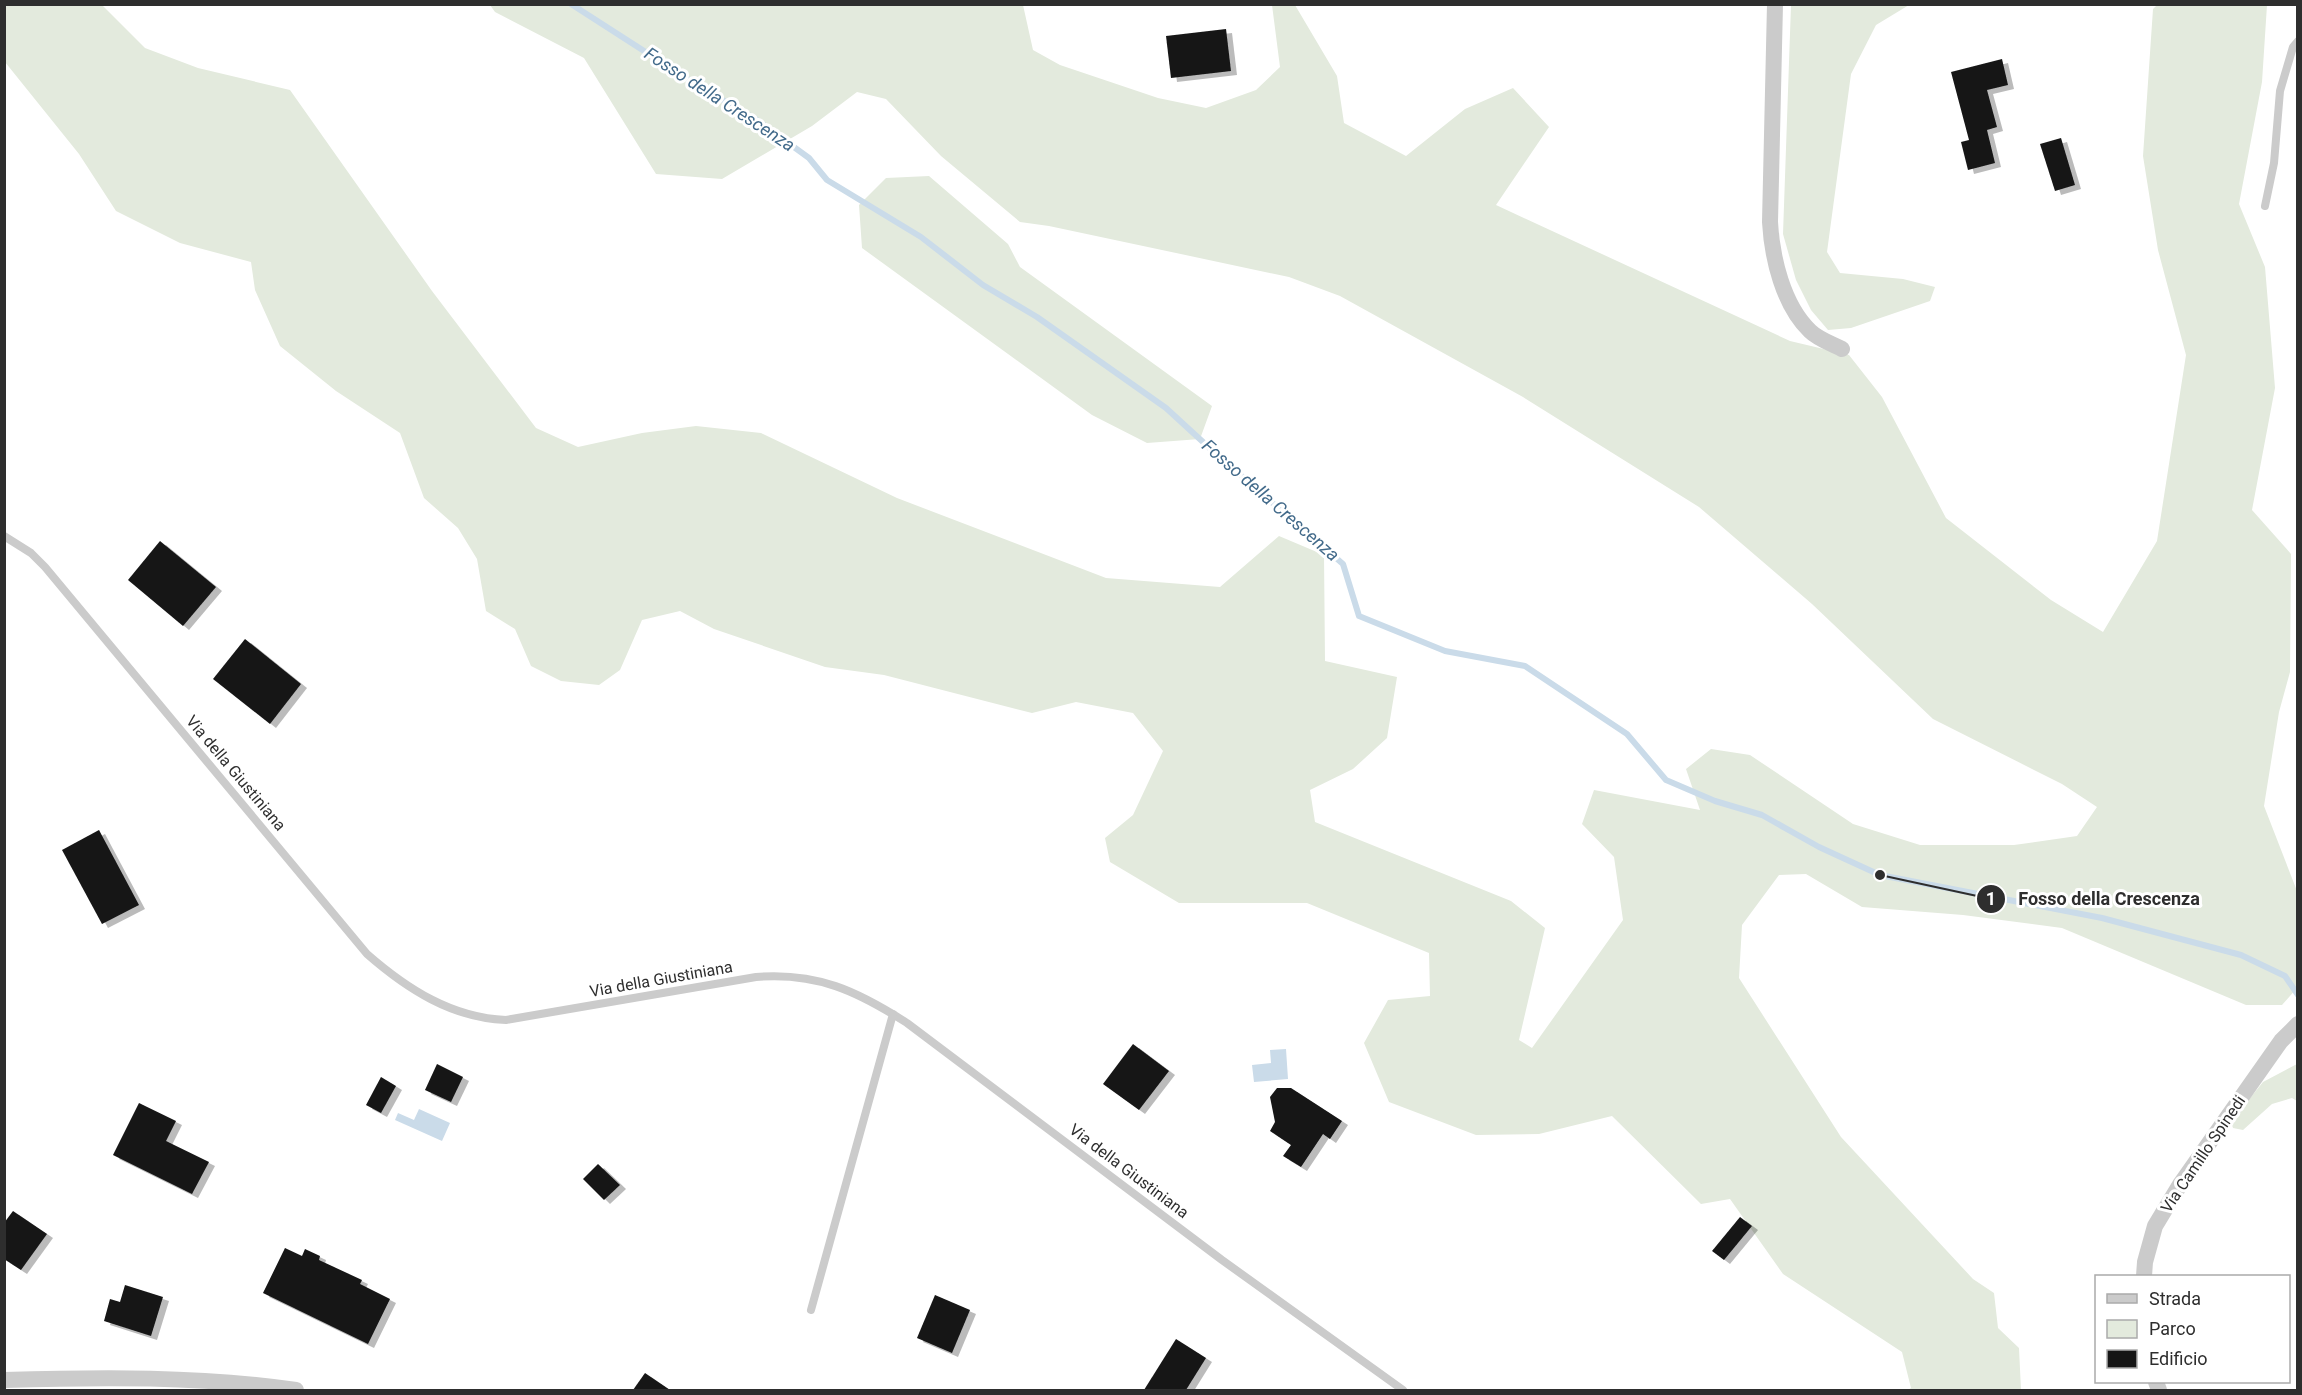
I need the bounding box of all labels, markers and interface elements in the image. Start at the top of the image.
water label: Fosso della Crescenza [641,43,799,155]
water label: Fosso della Crescenza [1198,435,1344,565]
street label: Via della Giustiniana [182,711,290,835]
callout: Fosso della Crescenza [1976,881,2212,917]
text: 1 [1986,888,1996,909]
text: Fosso della Crescenza [2018,888,2200,909]
street label: Via della Giustiniana [588,957,734,1001]
street label: Via Camillo Spinedi [2157,1092,2249,1216]
street label: Via della Giustiniana [1066,1120,1192,1222]
legend [2095,1275,2290,1383]
text: Strada [2149,1288,2201,1309]
text: Parco [2149,1318,2196,1339]
text: Edificio [2149,1348,2208,1369]

